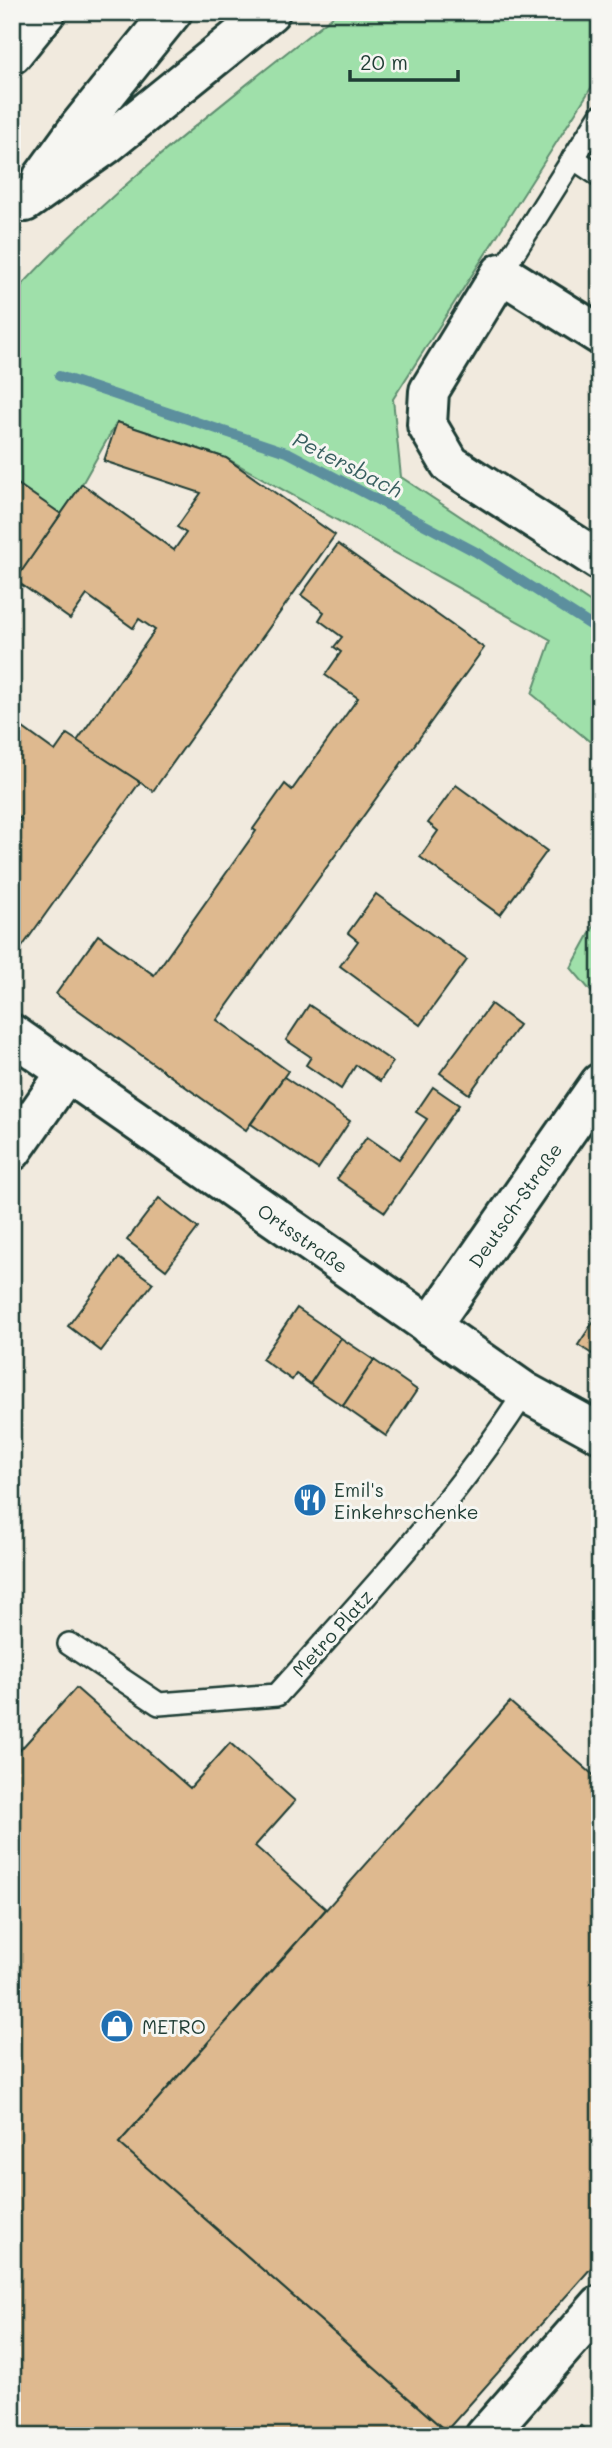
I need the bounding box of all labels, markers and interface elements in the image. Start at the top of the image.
scale bar [350,38,458,82]
text: 20 m [360,48,408,75]
water label: Petersbach [289,425,407,503]
street label: Deutsch-Straße [463,1138,567,1272]
street label: Ortsstraße [253,1198,353,1278]
place label: Emil's Einkehrschenke [334,1477,479,1524]
restaurant icon: Emil's Einkehrschenke [291,1481,329,1519]
street label: Metro Platz [286,1584,378,1682]
shop icon: METRO [98,2007,136,2045]
place label: METRO [142,2014,206,2039]

